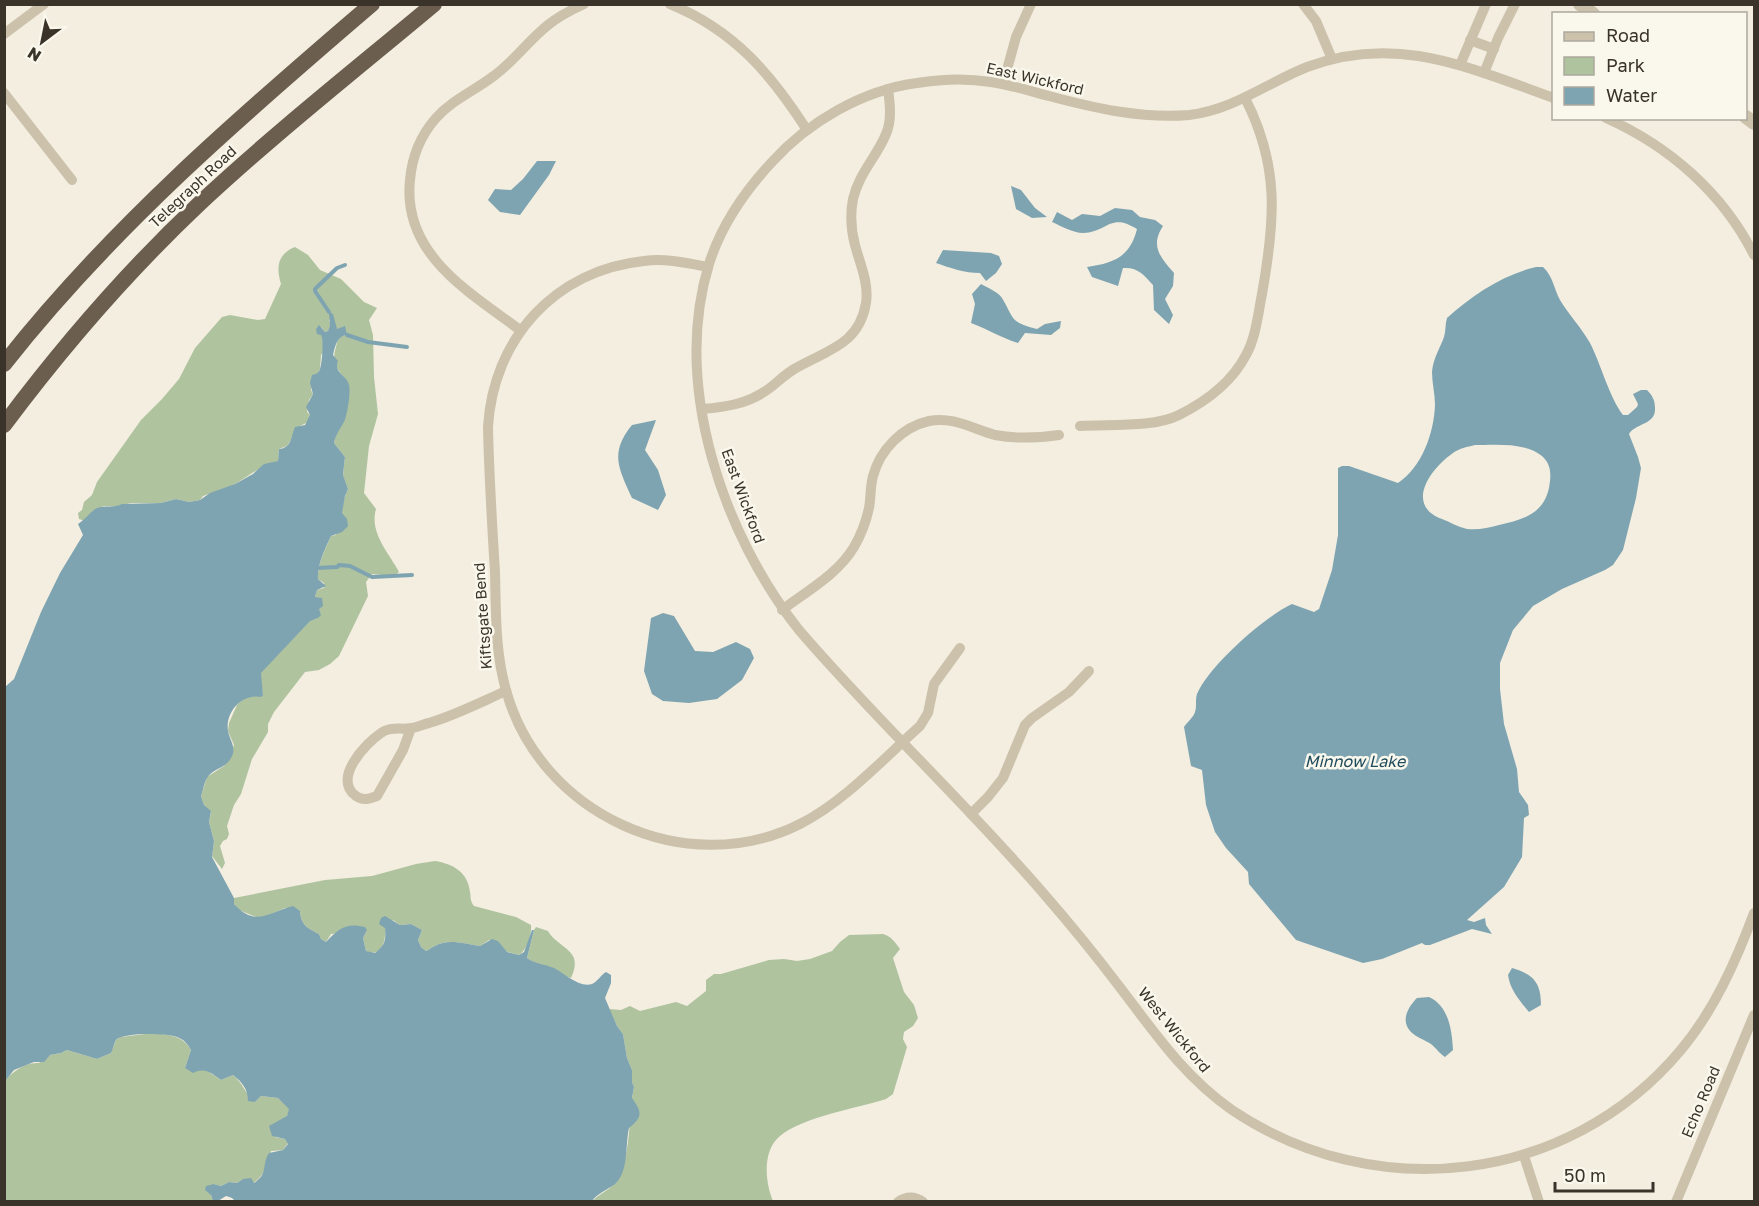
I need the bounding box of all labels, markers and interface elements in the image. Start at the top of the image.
north arrow [12,12,72,72]
legend [1552,12,1747,120]
text: Road [1606,24,1650,46]
text: N [24,43,45,66]
text: Park [1606,54,1645,76]
street label: East Wickford [985,58,1086,98]
text: Water [1606,84,1657,106]
street label: Telegraph Road [145,141,240,231]
street label: East Wickford [718,446,769,545]
street label: Kiftsgate Bend [469,562,495,670]
water label: Minnow Lake [1305,751,1407,771]
street label: West Wickford [1135,983,1215,1076]
street label: Echo Road [1677,1063,1723,1140]
scale bar [1555,1155,1652,1193]
text: 50 m [1564,1164,1606,1186]

